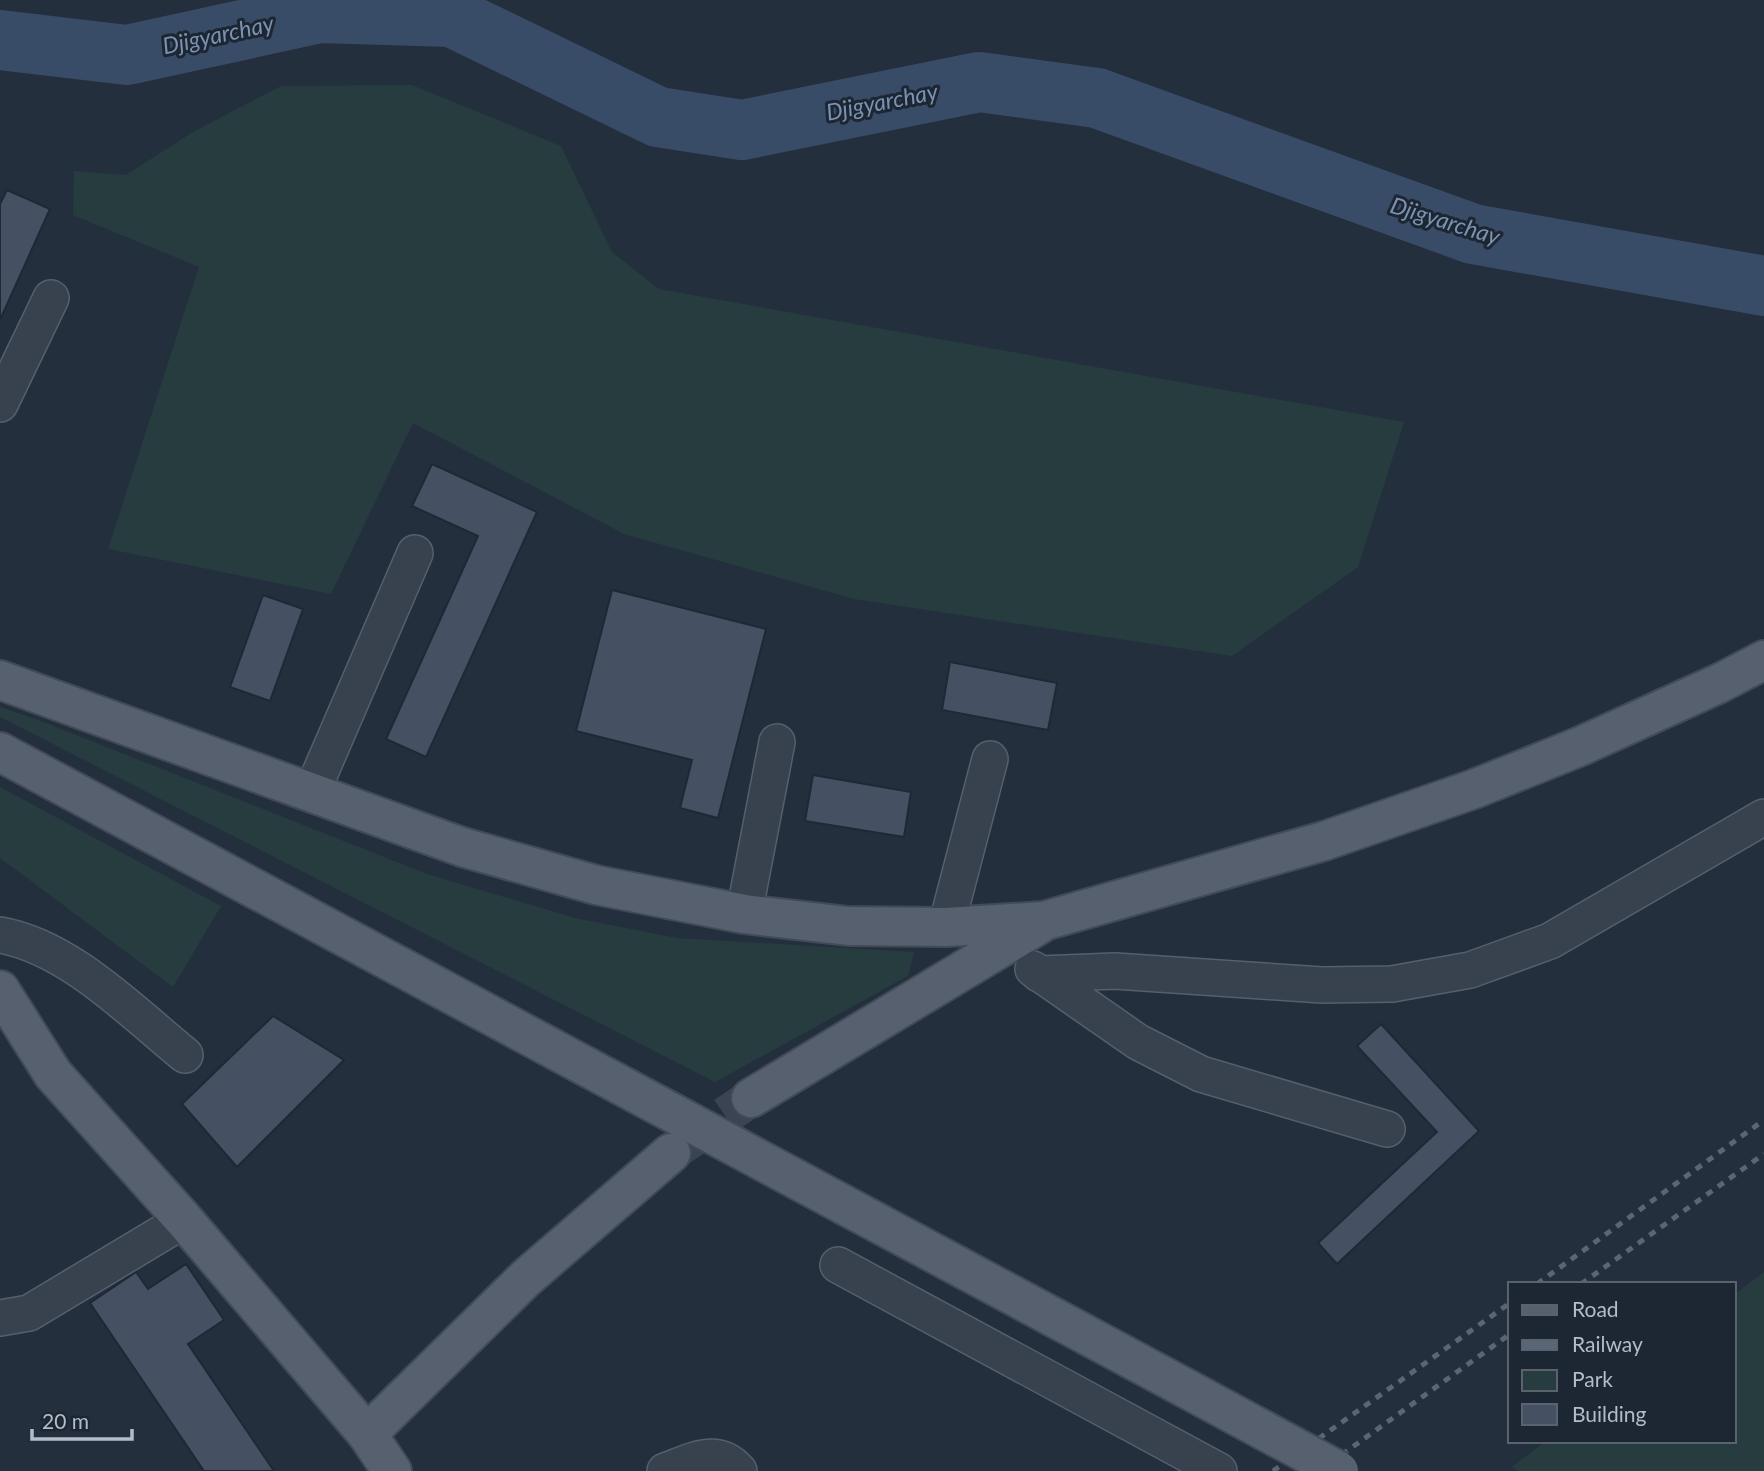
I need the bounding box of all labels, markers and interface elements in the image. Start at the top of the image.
water label: Djigyarchay [160,8,277,59]
water label: Djigyarchay [824,76,941,126]
water label: Djigyarchay [1387,190,1504,250]
legend [1508,1282,1736,1443]
text: Road [1572,1296,1619,1321]
text: Railway [1572,1331,1643,1356]
text: Park [1572,1366,1613,1391]
scale bar [32,1398,131,1442]
text: Building [1572,1401,1647,1426]
text: 20 m [42,1408,89,1433]

